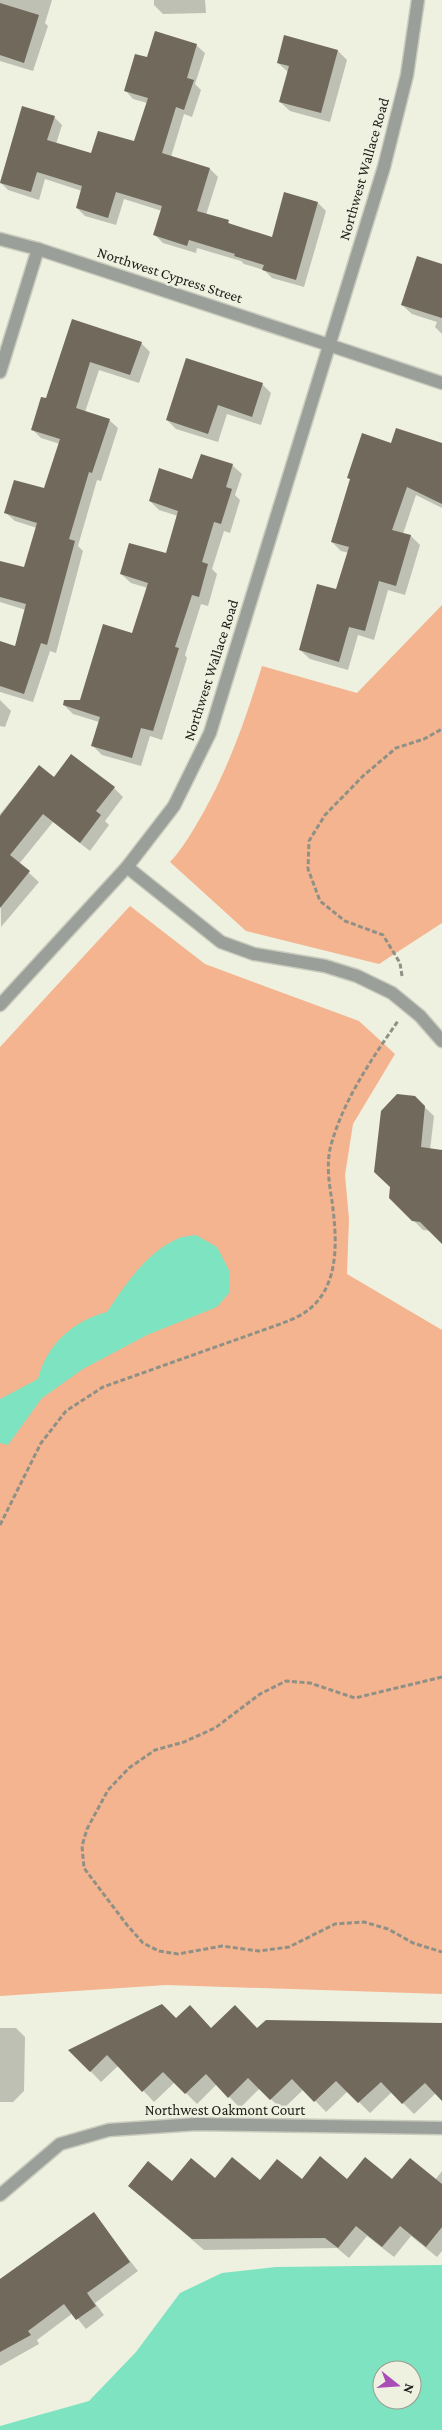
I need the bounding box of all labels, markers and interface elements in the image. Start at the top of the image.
street label: Northwest Wallace Road [336,96,392,242]
street label: Northwest Cypress Street [95,244,246,307]
street label: Northwest Wallace Road [181,597,241,743]
street label: Northwest Oakmont Court [145,2102,306,2118]
north arrow [372,2360,422,2410]
text: N [400,2382,418,2396]

